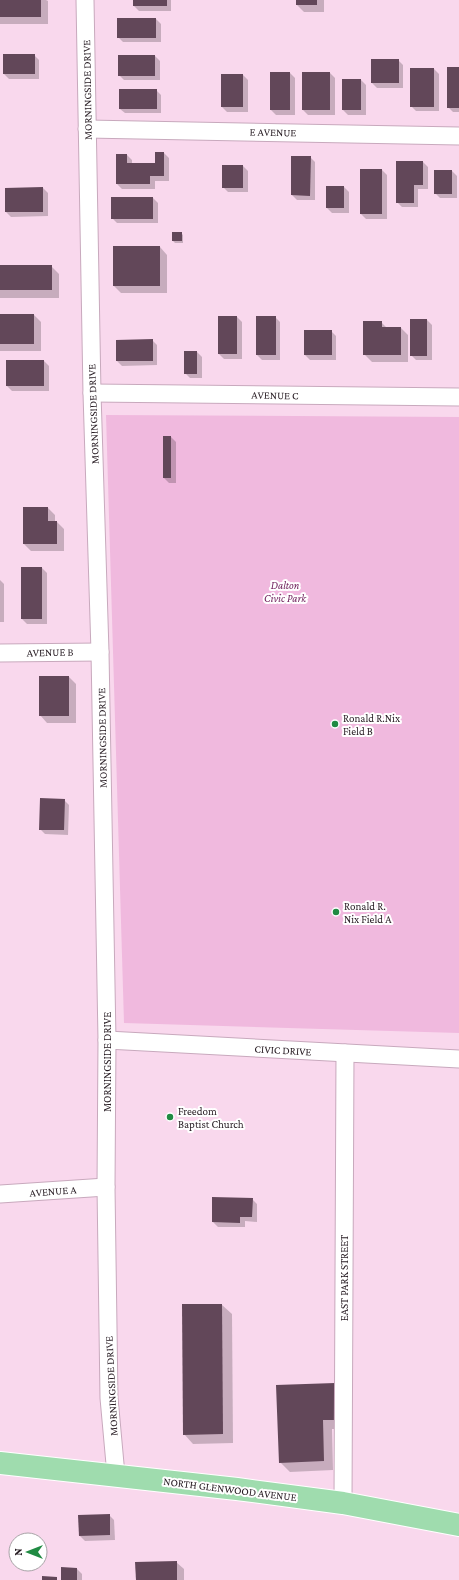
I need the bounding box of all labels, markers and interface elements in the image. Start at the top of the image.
street label: MORNINGSIDE DRIVE [80,40,94,140]
street label: E AVENUE [250,126,296,138]
street label: MORNINGSIDE DRIVE [85,364,101,464]
street label: AVENUE C [251,389,299,401]
park label: Dalton Civic Park [264,579,307,604]
street label: AVENUE B [27,646,73,658]
street label: MORNINGSIDE DRIVE [95,688,109,788]
place label: Ronald R.Nix Field B [343,712,400,737]
marker: Ronald R.Nix Field B [330,719,340,729]
place label: Ronald R. Nix Field A [344,900,392,925]
marker: Ronald R. Nix Field A [331,907,341,917]
street label: MORNINGSIDE DRIVE [101,1012,113,1112]
street label: CIVIC DRIVE [254,1043,312,1057]
place label: Freedom Baptist Church [178,1105,244,1131]
marker: Freedom Baptist Church [165,1112,175,1122]
street label: AVENUE A [29,1183,78,1199]
street label: EAST PARK STREET [338,1235,350,1321]
street label: MORNINGSIDE DRIVE [102,1336,120,1436]
street label: NORTH GLENWOOD AVENUE [163,1475,297,1503]
north arrow [8,1532,48,1572]
text: N [12,1548,24,1556]

